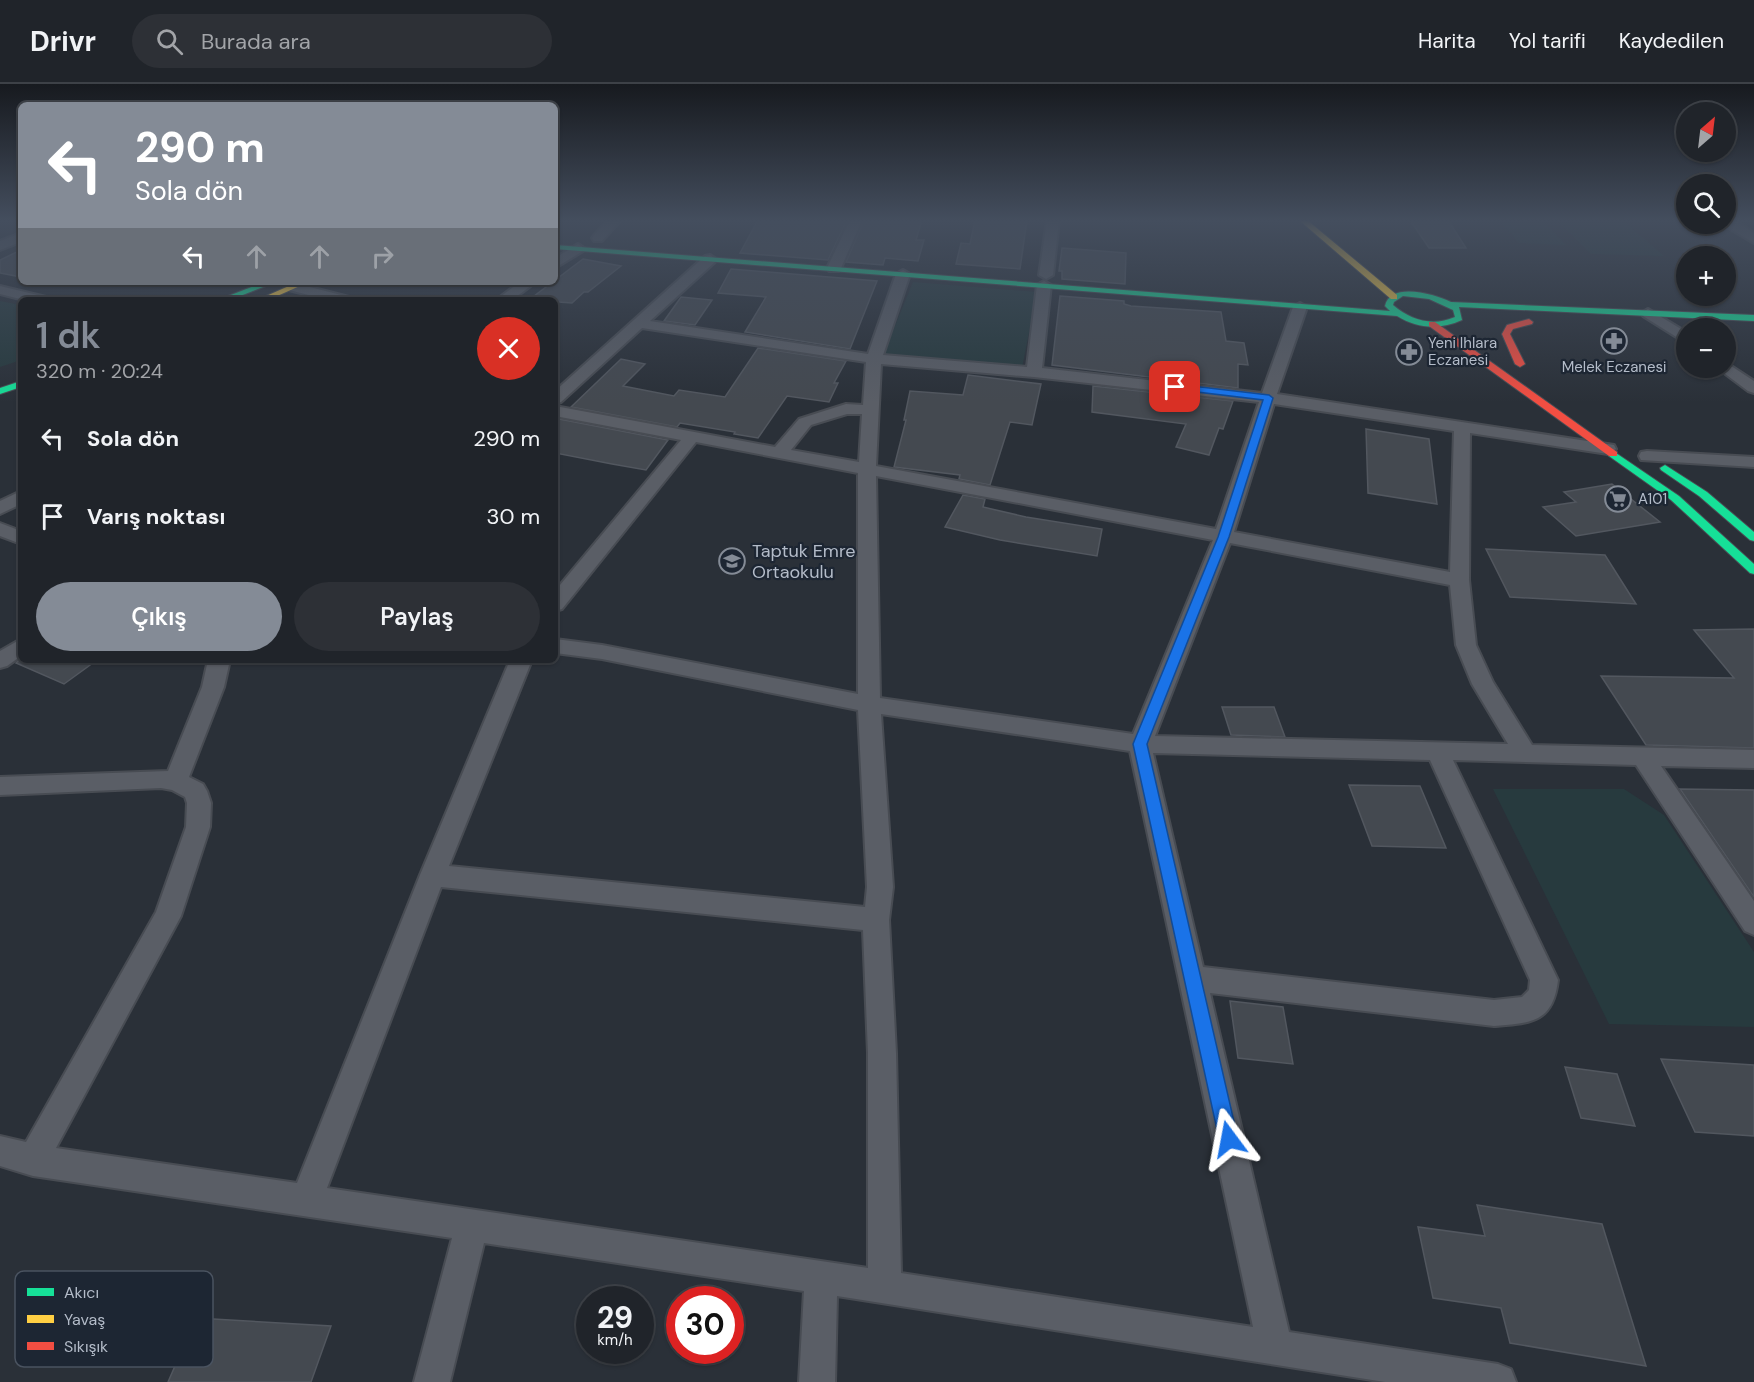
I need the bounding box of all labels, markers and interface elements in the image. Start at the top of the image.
search box [132,14,552,68]
text: Drivr [30,23,96,60]
icon: search [153,25,186,58]
text: Burada ara [201,27,311,56]
text: Harita [1418,27,1476,55]
text: Yol tarifi [1509,27,1586,55]
text: Kaydedilen [1619,27,1724,55]
north arrow [1676,102,1736,162]
map controls [1676,102,1736,378]
text: 290 m [135,120,265,175]
icon: left [36,126,114,204]
text: Sola dön [135,173,243,208]
button: search [1676,174,1736,234]
icon: left [177,240,210,273]
icon: ahead [240,240,273,273]
icon: ahead [303,240,336,273]
icon: right [366,240,399,273]
button: + [1676,246,1736,306]
text: 1 dk [36,312,101,359]
button: close [477,317,540,380]
button: − [1676,318,1736,378]
pharmacy icon: Melek Eczanesi [1599,326,1629,356]
place label: Yeni Ihlara Eczanesi [1428,333,1497,370]
pharmacy icon: Yeni Ihlara Eczanesi [1394,337,1424,367]
place label: Melek Eczanesi [1562,357,1666,377]
text: 320 m · 20:24 [36,358,163,384]
pin [1149,361,1200,412]
icon: arrive [1158,370,1191,403]
icon: left [36,422,69,455]
text: Sola dön [87,424,179,453]
text: 290 m [473,424,540,453]
supermarket icon: A101 [1603,484,1633,514]
place label: A101 [1638,489,1667,509]
icon: arrive [36,500,69,533]
text: Varış noktası [87,502,225,531]
text: 30 m [486,502,540,531]
place label: Taptuk Emre Ortaokulu [752,539,855,584]
school or university icon: Taptuk Emre Ortaokulu [717,546,747,576]
button: Çıkış [36,582,282,651]
button: Paylaş [294,582,540,651]
position arrow [1197,1107,1261,1171]
legend [15,1271,213,1367]
text: Akıcı [64,1282,99,1303]
speed limit sign: 30 [666,1286,744,1364]
text: 29 [597,1298,633,1337]
text: Yavaş [64,1309,105,1330]
text: km/h [597,1330,633,1350]
text: Sıkışık [64,1336,108,1357]

